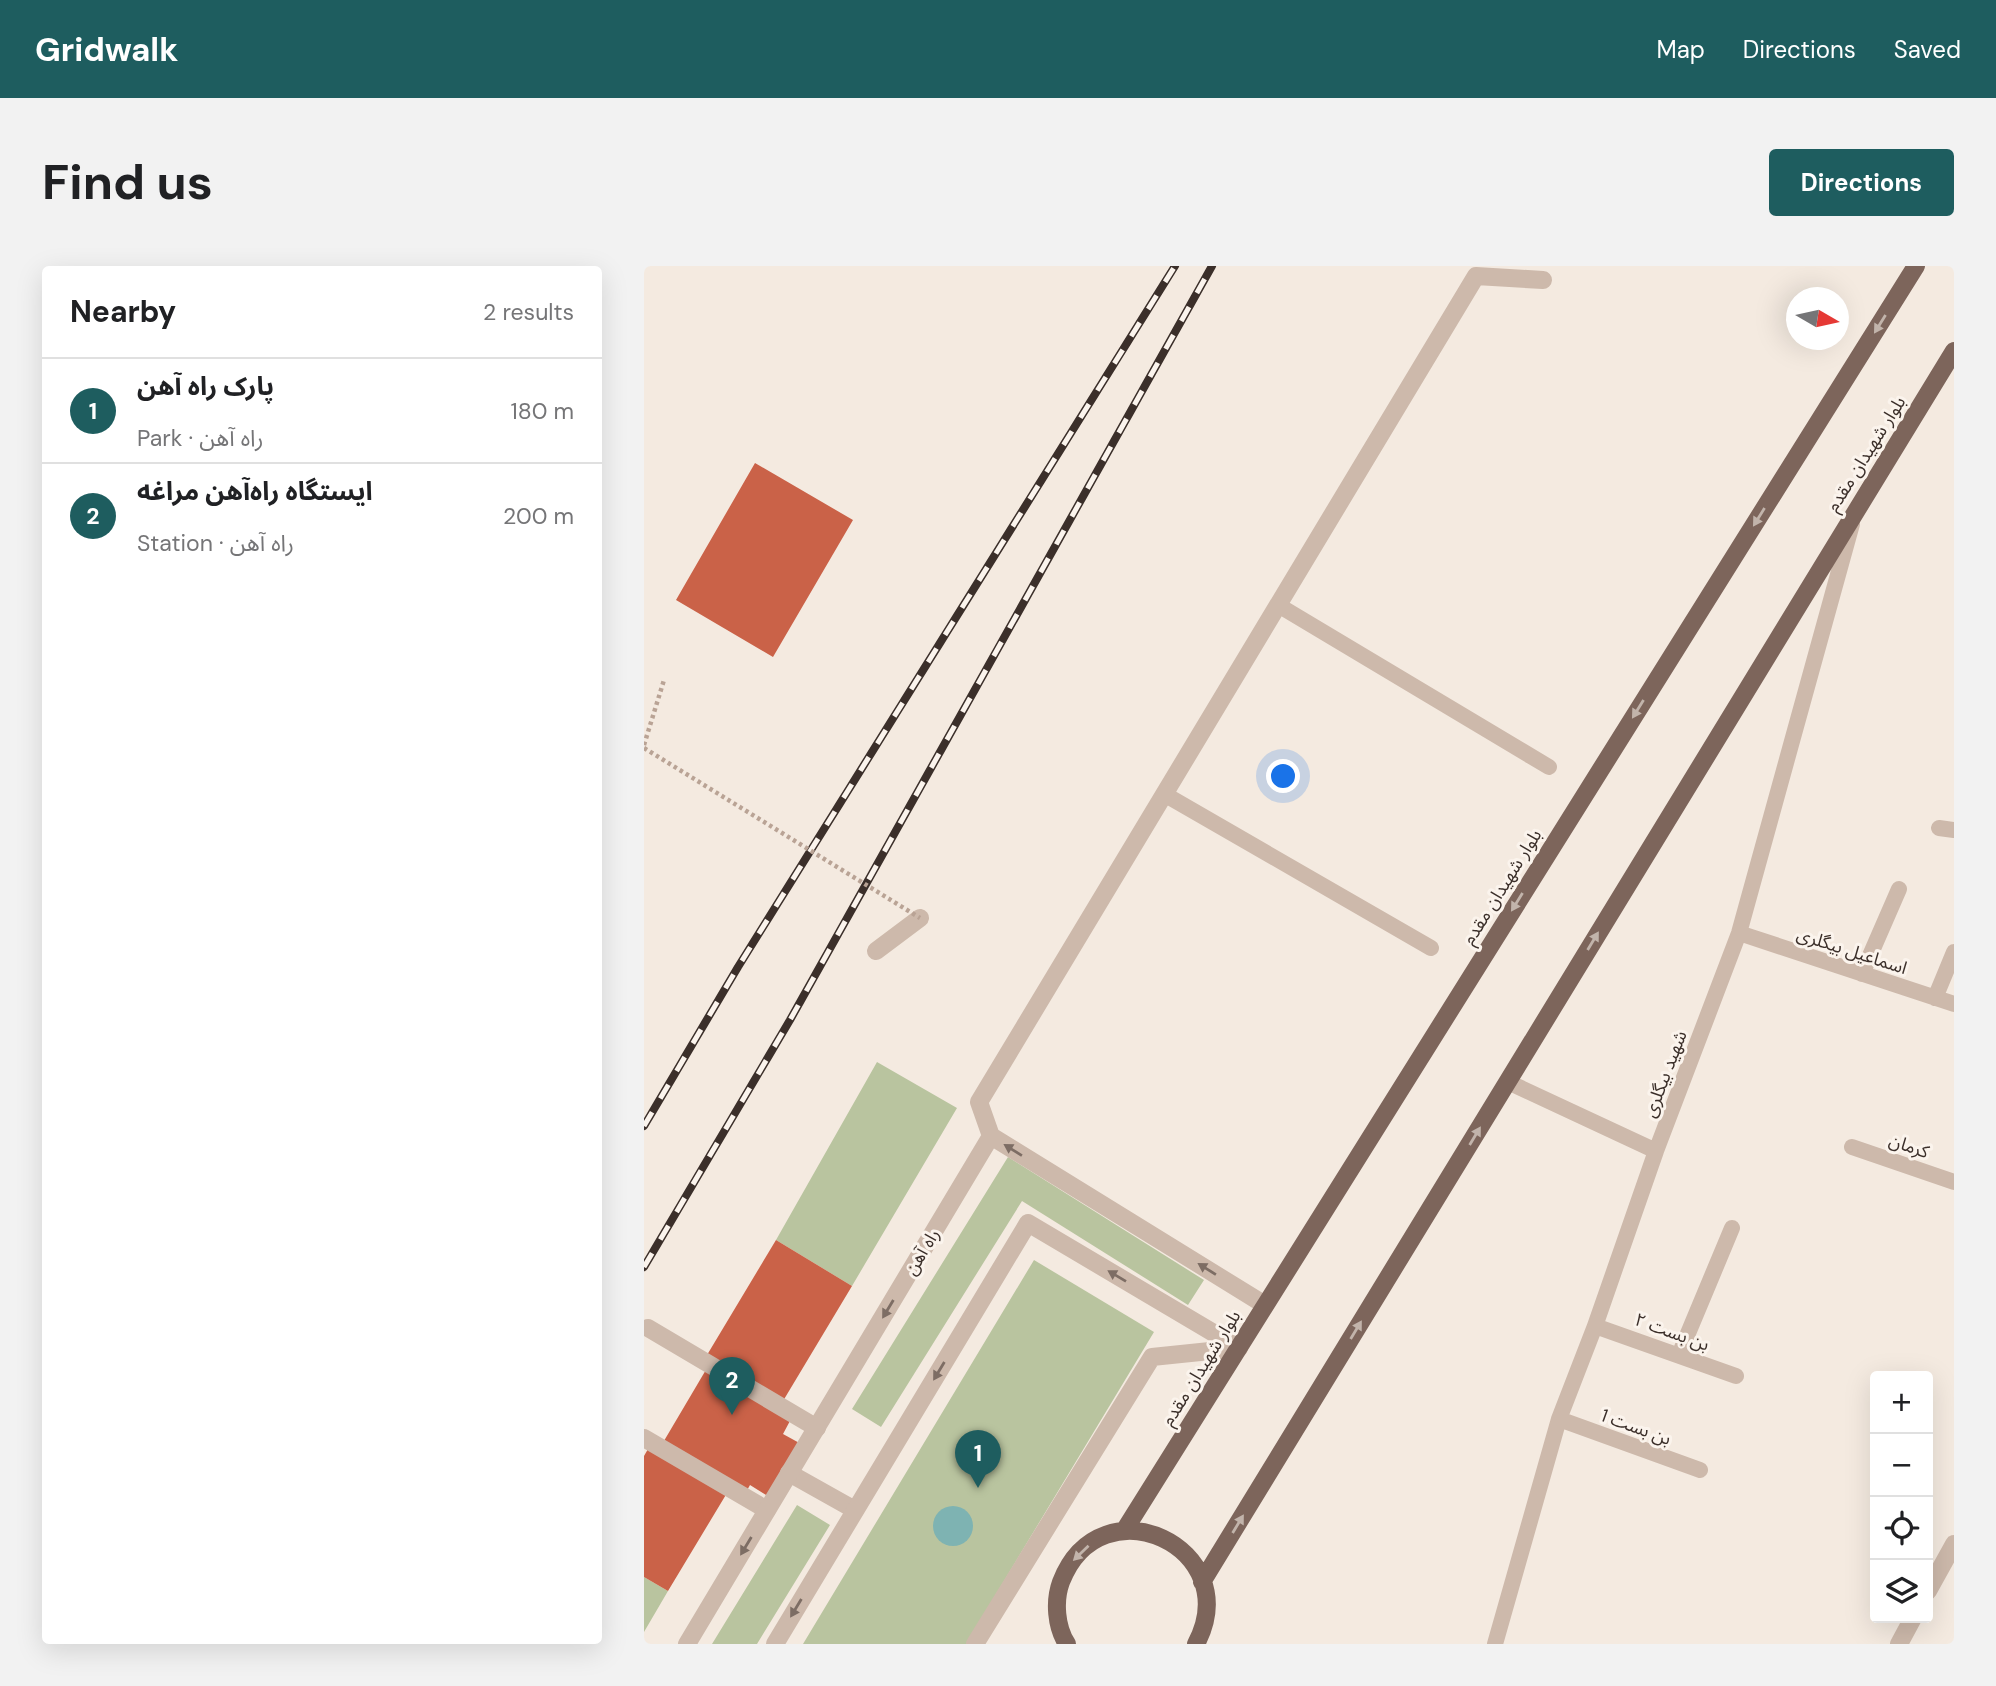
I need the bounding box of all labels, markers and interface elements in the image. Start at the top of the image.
text: Gridwalk [35,28,178,71]
text: Map [1657,34,1705,65]
text: Directions [1743,34,1856,65]
text: Saved [1894,34,1961,65]
button: Directions [1769,149,1954,216]
text: Find us [42,150,213,214]
north arrow [1786,287,1849,350]
text: Nearby [70,292,176,331]
text: 2 results [483,297,574,327]
one-way arrow [1873,314,1886,333]
text: پارک راه آهن [137,369,274,403]
street label: بلوار شهیدان مقدم [1821,392,1913,517]
text: 1 [89,396,97,426]
text: 180 m [510,396,574,426]
text: Park · راه آهن [137,423,263,453]
text: ایستگاه راه‌آهن مراغه [137,474,373,508]
text: 2 [86,501,100,531]
text: 200 m [503,501,574,531]
one-way arrow [1752,507,1765,526]
text: Station · راه آهن [137,528,294,558]
one-way arrow [1632,700,1645,719]
your location [1266,759,1300,793]
street label: بلوار شهیدان مقدم [1457,825,1549,950]
one-way arrow [1511,893,1524,912]
street label: اسماعیل بیگلری [1794,922,1910,980]
one-way arrow [1587,932,1600,951]
street label: شهید بیگلری [1637,1027,1693,1121]
one-way arrow [1468,1126,1481,1145]
street label: کرمان [1886,1128,1933,1164]
one-way arrow [1004,1144,1023,1156]
street label: راه آهن [899,1224,945,1280]
one-way arrow [1198,1263,1217,1275]
one-way arrow [1107,1269,1126,1282]
one-way arrow [881,1299,894,1318]
street label: بلوار شهیدان مقدم [1156,1306,1248,1431]
street label: بن بست ۲ [1631,1307,1713,1357]
one-way arrow [1350,1320,1363,1339]
pin: 2 [709,1357,755,1415]
one-way arrow [932,1362,945,1381]
map controls [1870,1371,1933,1623]
button: + [1870,1371,1933,1434]
street label: بن بست 1 [1598,1403,1674,1451]
pin: 1 [955,1430,1001,1488]
button: − [1870,1434,1933,1497]
button: locate [1870,1497,1933,1560]
one-way arrow [1232,1515,1244,1534]
one-way arrow [740,1536,752,1556]
one-way arrow [1072,1544,1089,1561]
button: layers [1870,1560,1933,1623]
one-way arrow [790,1599,803,1618]

